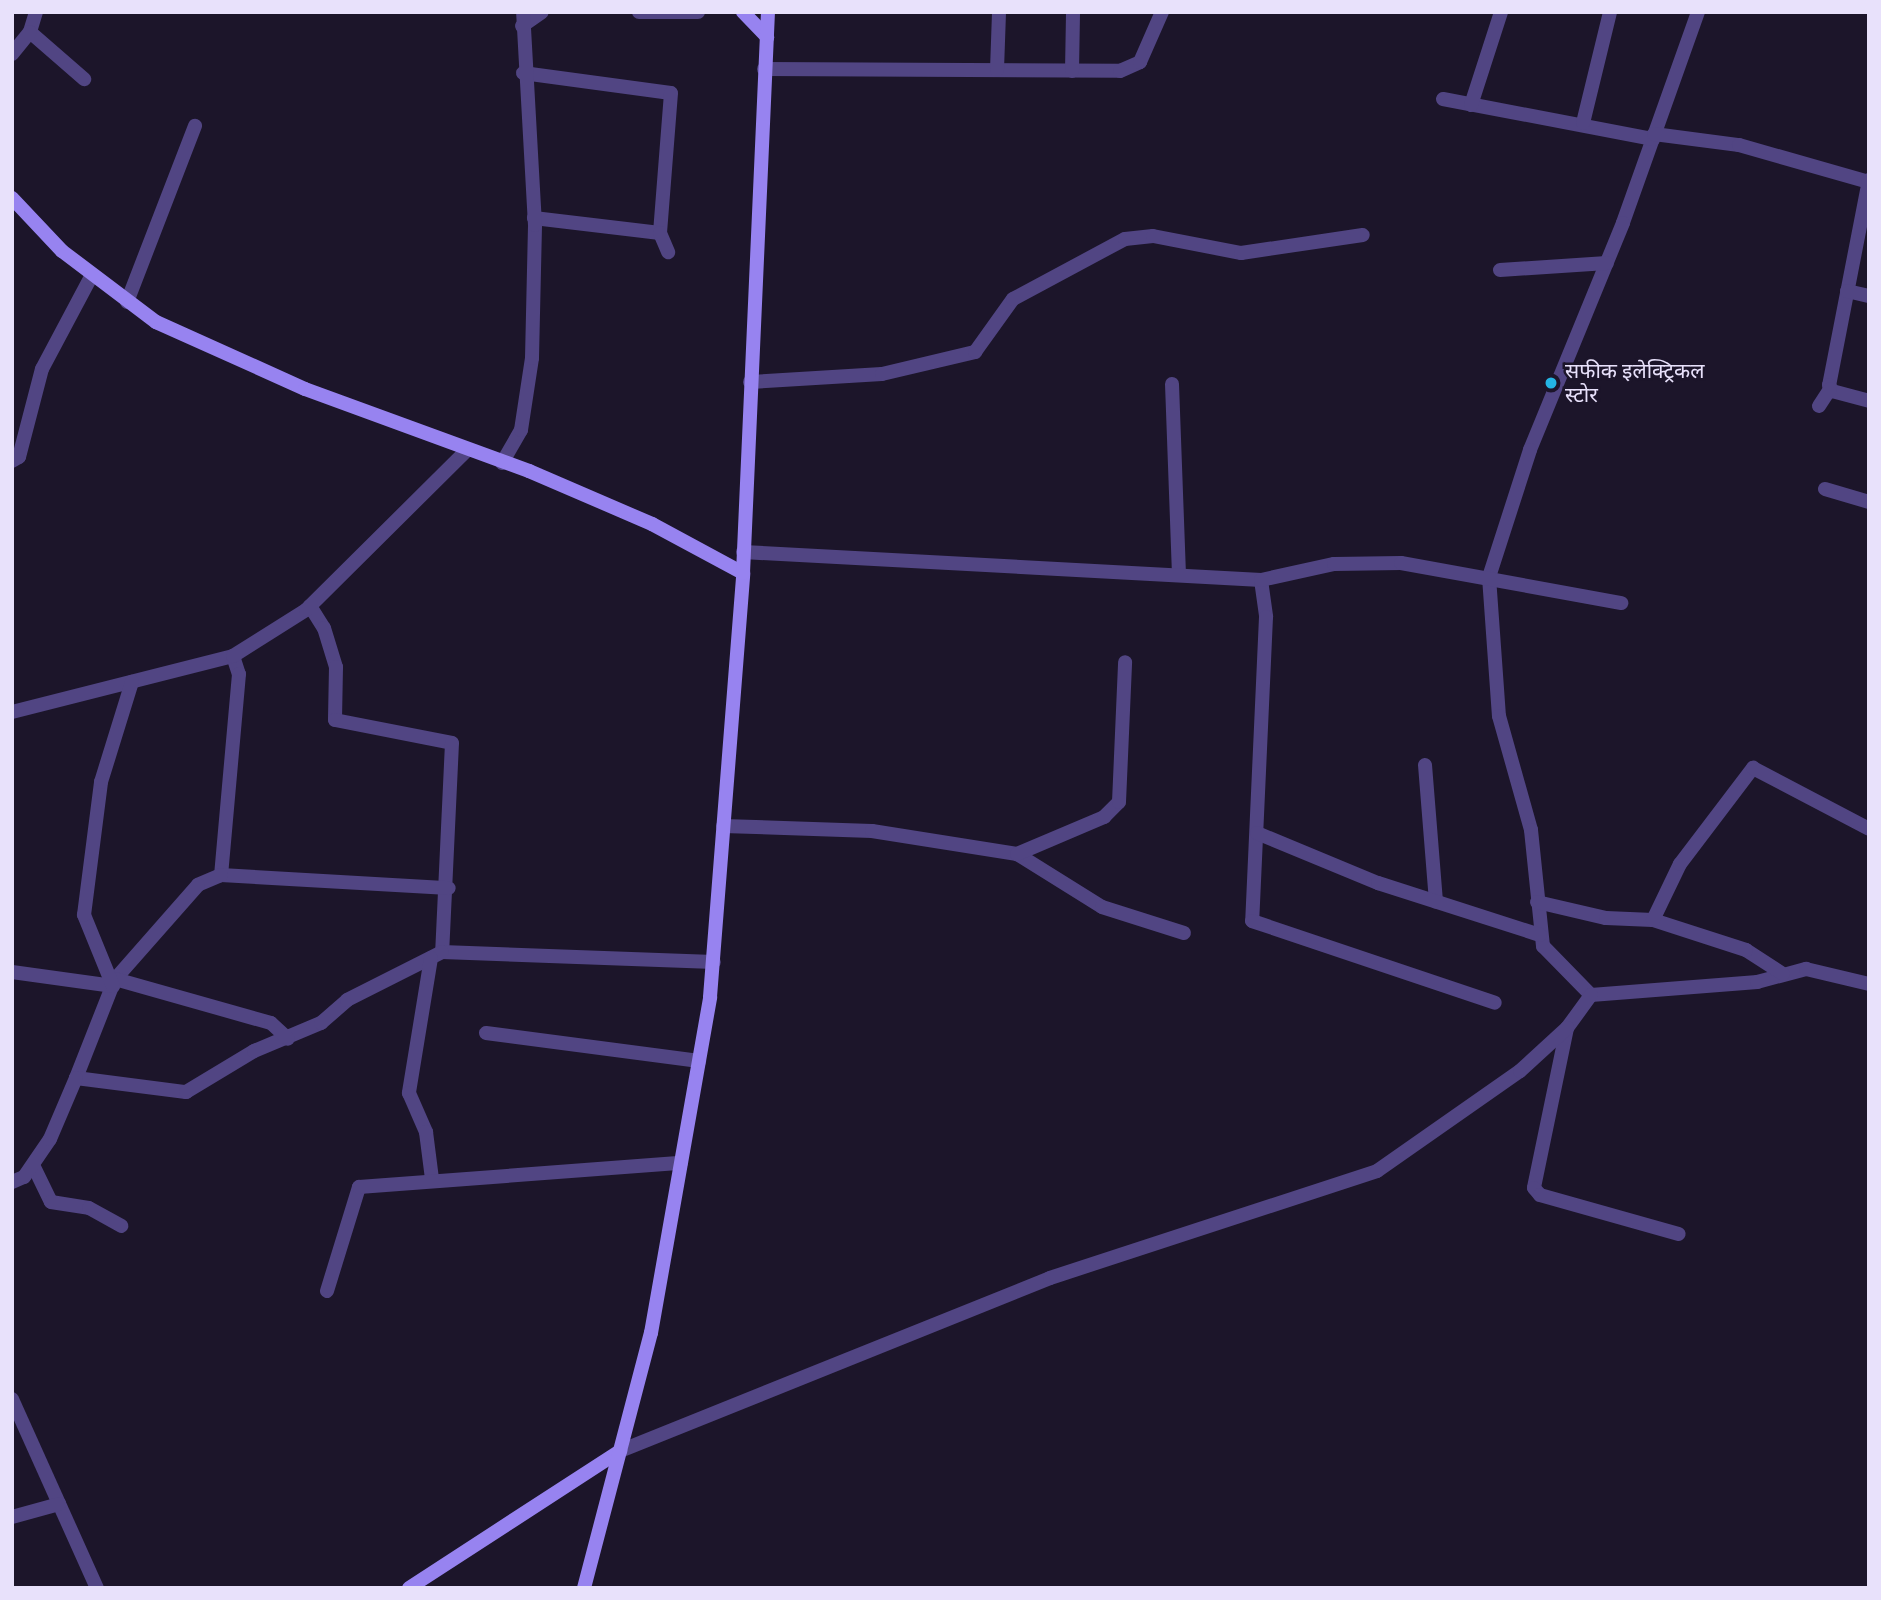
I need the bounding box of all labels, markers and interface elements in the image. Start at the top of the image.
place label: सफीक इलेक्ट्रिकल स्टोर [1565,358,1704,408]
marker: सफीक इलेक्ट्रिकल स्टोर [1543,375,1559,391]

